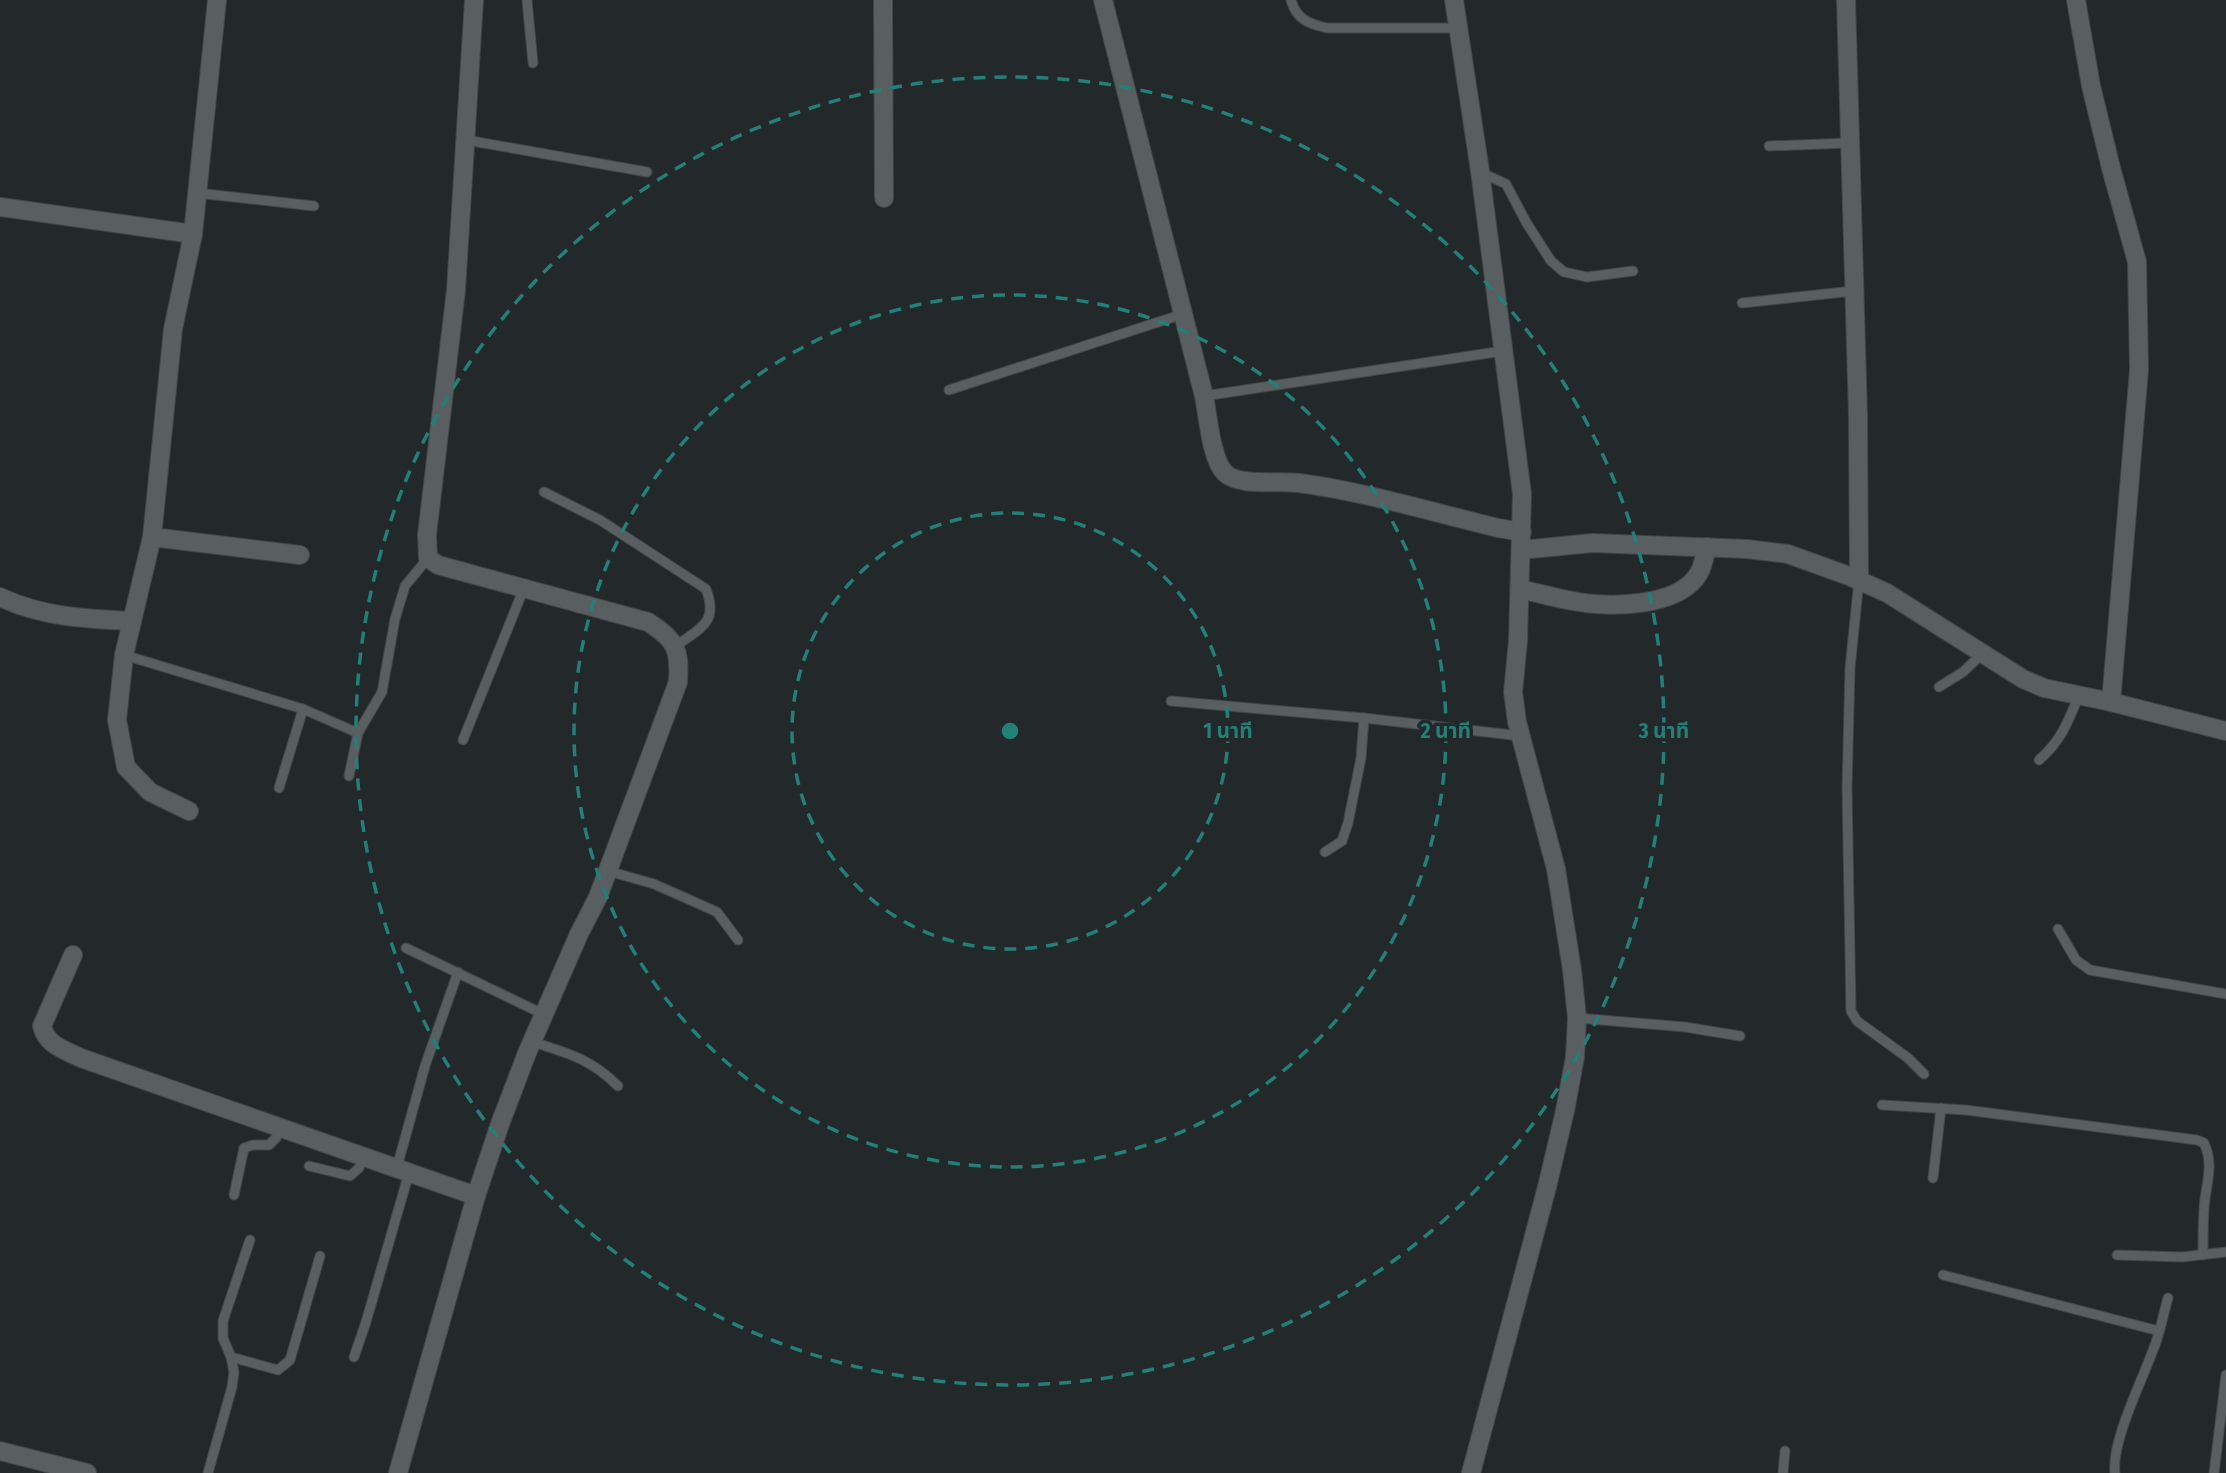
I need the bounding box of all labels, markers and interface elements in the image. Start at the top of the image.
text: 1 นาที [1203,718,1253,744]
text: 2 นาที [1420,718,1471,744]
text: 3 นาที [1638,718,1689,744]
centre of rings [998,719,1022,743]

